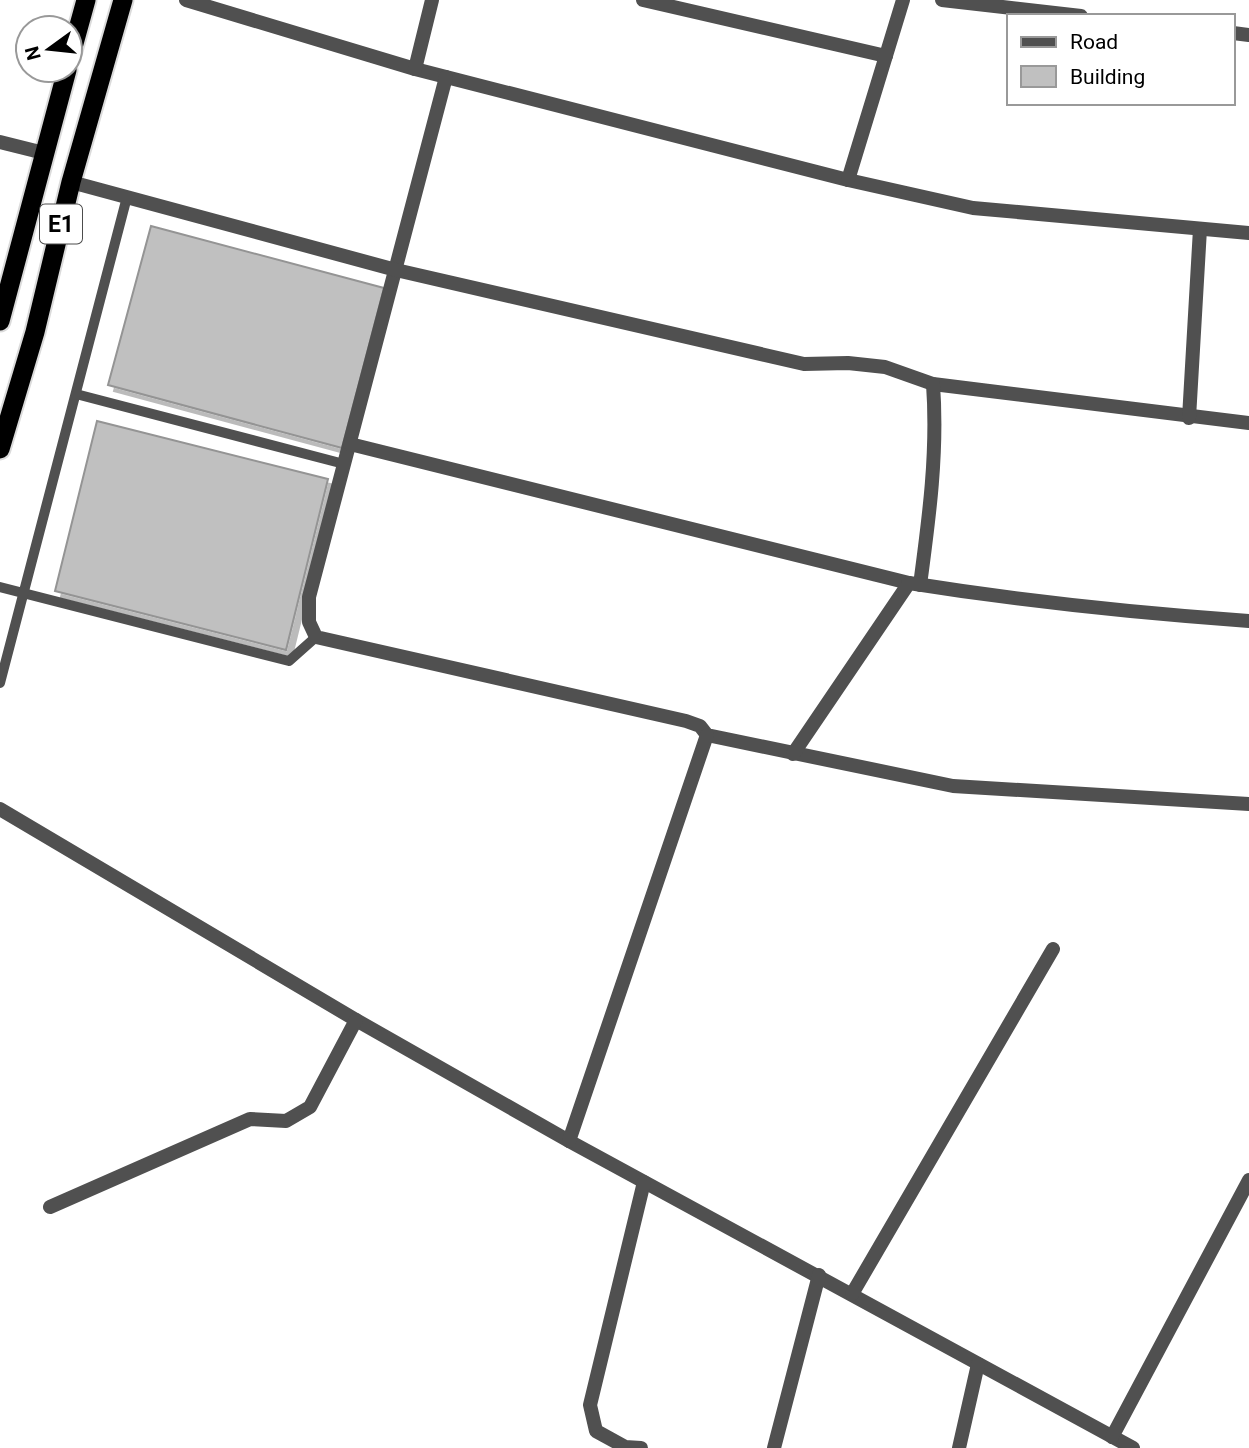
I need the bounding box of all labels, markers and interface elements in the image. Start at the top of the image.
north arrow [14,14,84,84]
legend [1007,14,1235,105]
text: Road [1070,30,1118,54]
text: N [20,44,46,63]
text: Building [1070,65,1145,89]
road number: E1 [40,204,82,244]

